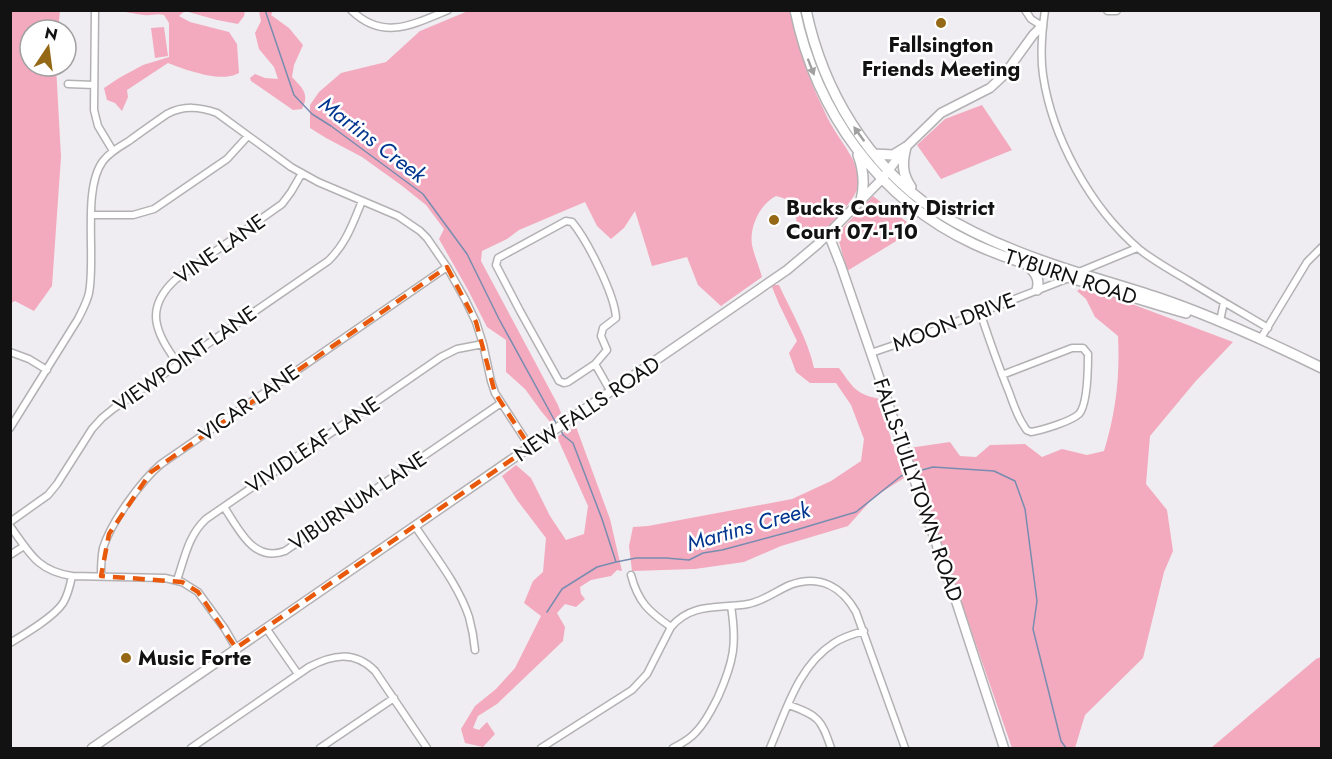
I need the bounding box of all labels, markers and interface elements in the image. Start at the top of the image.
marker: Fallsington Friends Meeting [934,16,948,30]
north arrow [18,18,78,78]
text: N [42,21,60,47]
place label: Fallsington Friends Meeting [862,30,1020,84]
one-way arrow [807,58,816,76]
water label: Martins Creek [313,88,435,191]
one-way arrow [853,126,865,142]
place label: Bucks County District Court 07-1-10 [786,193,995,247]
street label: VINE LANE [168,207,272,291]
marker: Bucks County District Court 07-1-10 [767,213,781,227]
street label: TYBURN ROAD [1001,242,1141,312]
street label: MOON DRIVE [888,285,1020,359]
street label: VIEWPOINT LANE [107,298,263,420]
street label: NEW FALLS ROAD [508,349,666,469]
street label: VICAR LANE [193,357,305,449]
street label: FALLS-TULLYTOWN ROAD [866,374,970,606]
street label: VIVIDLEAF LANE [240,389,386,501]
street label: VIBURNUM LANE [283,444,433,558]
water label: Martins Creek [683,493,815,559]
place label: Music Forte [138,643,252,673]
marker: Music Forte [119,651,133,665]

